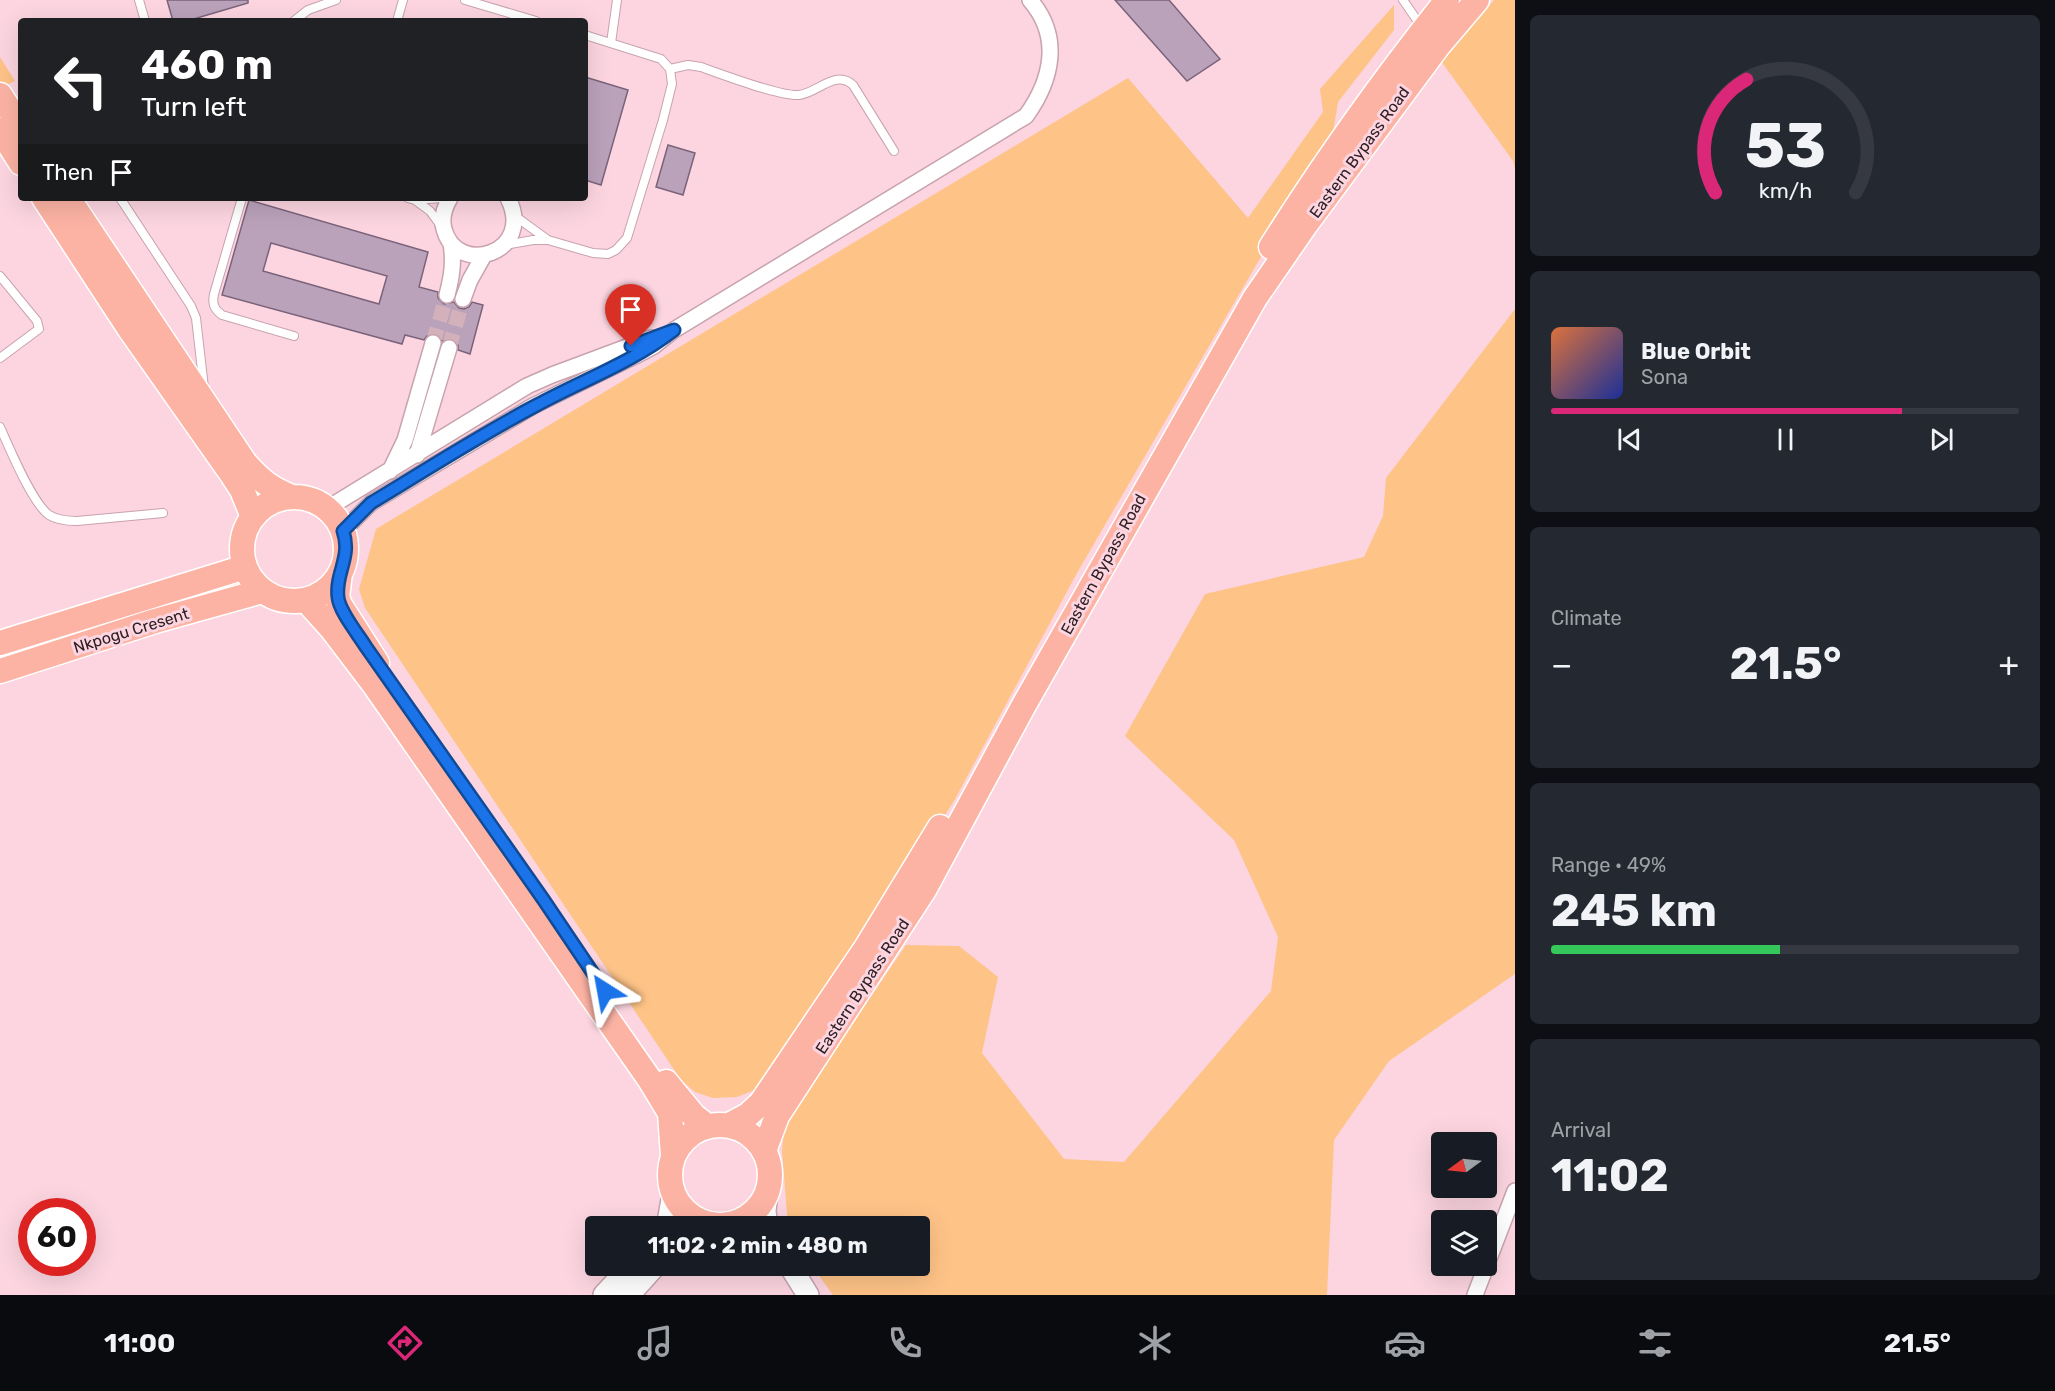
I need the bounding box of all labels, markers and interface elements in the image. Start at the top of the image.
text: 460 m [141,40,273,90]
icon: left [42,42,120,120]
street label: Eastern Bypass Road [1305,83,1413,222]
text: Turn left [141,91,246,123]
text: 53 [1744,109,1826,183]
icon: arrive [105,156,138,189]
text: Then [42,159,93,186]
text: km/h [1758,178,1812,203]
pin [605,284,656,346]
icon: arrive [614,293,647,326]
text: Blue Orbit [1641,338,1751,365]
text: Sona [1641,365,1688,389]
icon: previous [1613,423,1646,456]
icon: pause [1769,423,1802,456]
icon: next [1925,423,1958,456]
street label: Eastern Bypass Road [1057,491,1150,638]
street label: Nkpogu Cresent [71,604,191,657]
text: Climate [1551,606,1622,630]
text: 21.5° [1729,637,1841,690]
text: − [1551,645,1572,684]
text: + [1998,645,2019,684]
text: Range · 49% [1551,853,1666,877]
text: 245 km [1551,884,1717,937]
street label: Eastern Bypass Road [812,915,913,1058]
position arrow [573,959,637,1023]
text: Arrival [1551,1118,1611,1142]
north arrow [1431,1132,1497,1198]
map controls [1431,1132,1497,1276]
text: 11:02 [1551,1149,1669,1202]
speed limit sign: 60 [18,1198,96,1276]
button: layers [1431,1210,1497,1276]
text: 11:02 · 2 min · 480 m [647,1232,868,1259]
icon: directions [384,1322,426,1364]
icon: music [634,1322,676,1364]
icon: phone [884,1322,926,1364]
icon: climate [1134,1322,1176,1364]
icon: car [1384,1322,1426,1364]
icon: filters [1634,1322,1676,1364]
text: 11:00 [104,1327,175,1359]
text: 21.5° [1884,1327,1951,1359]

